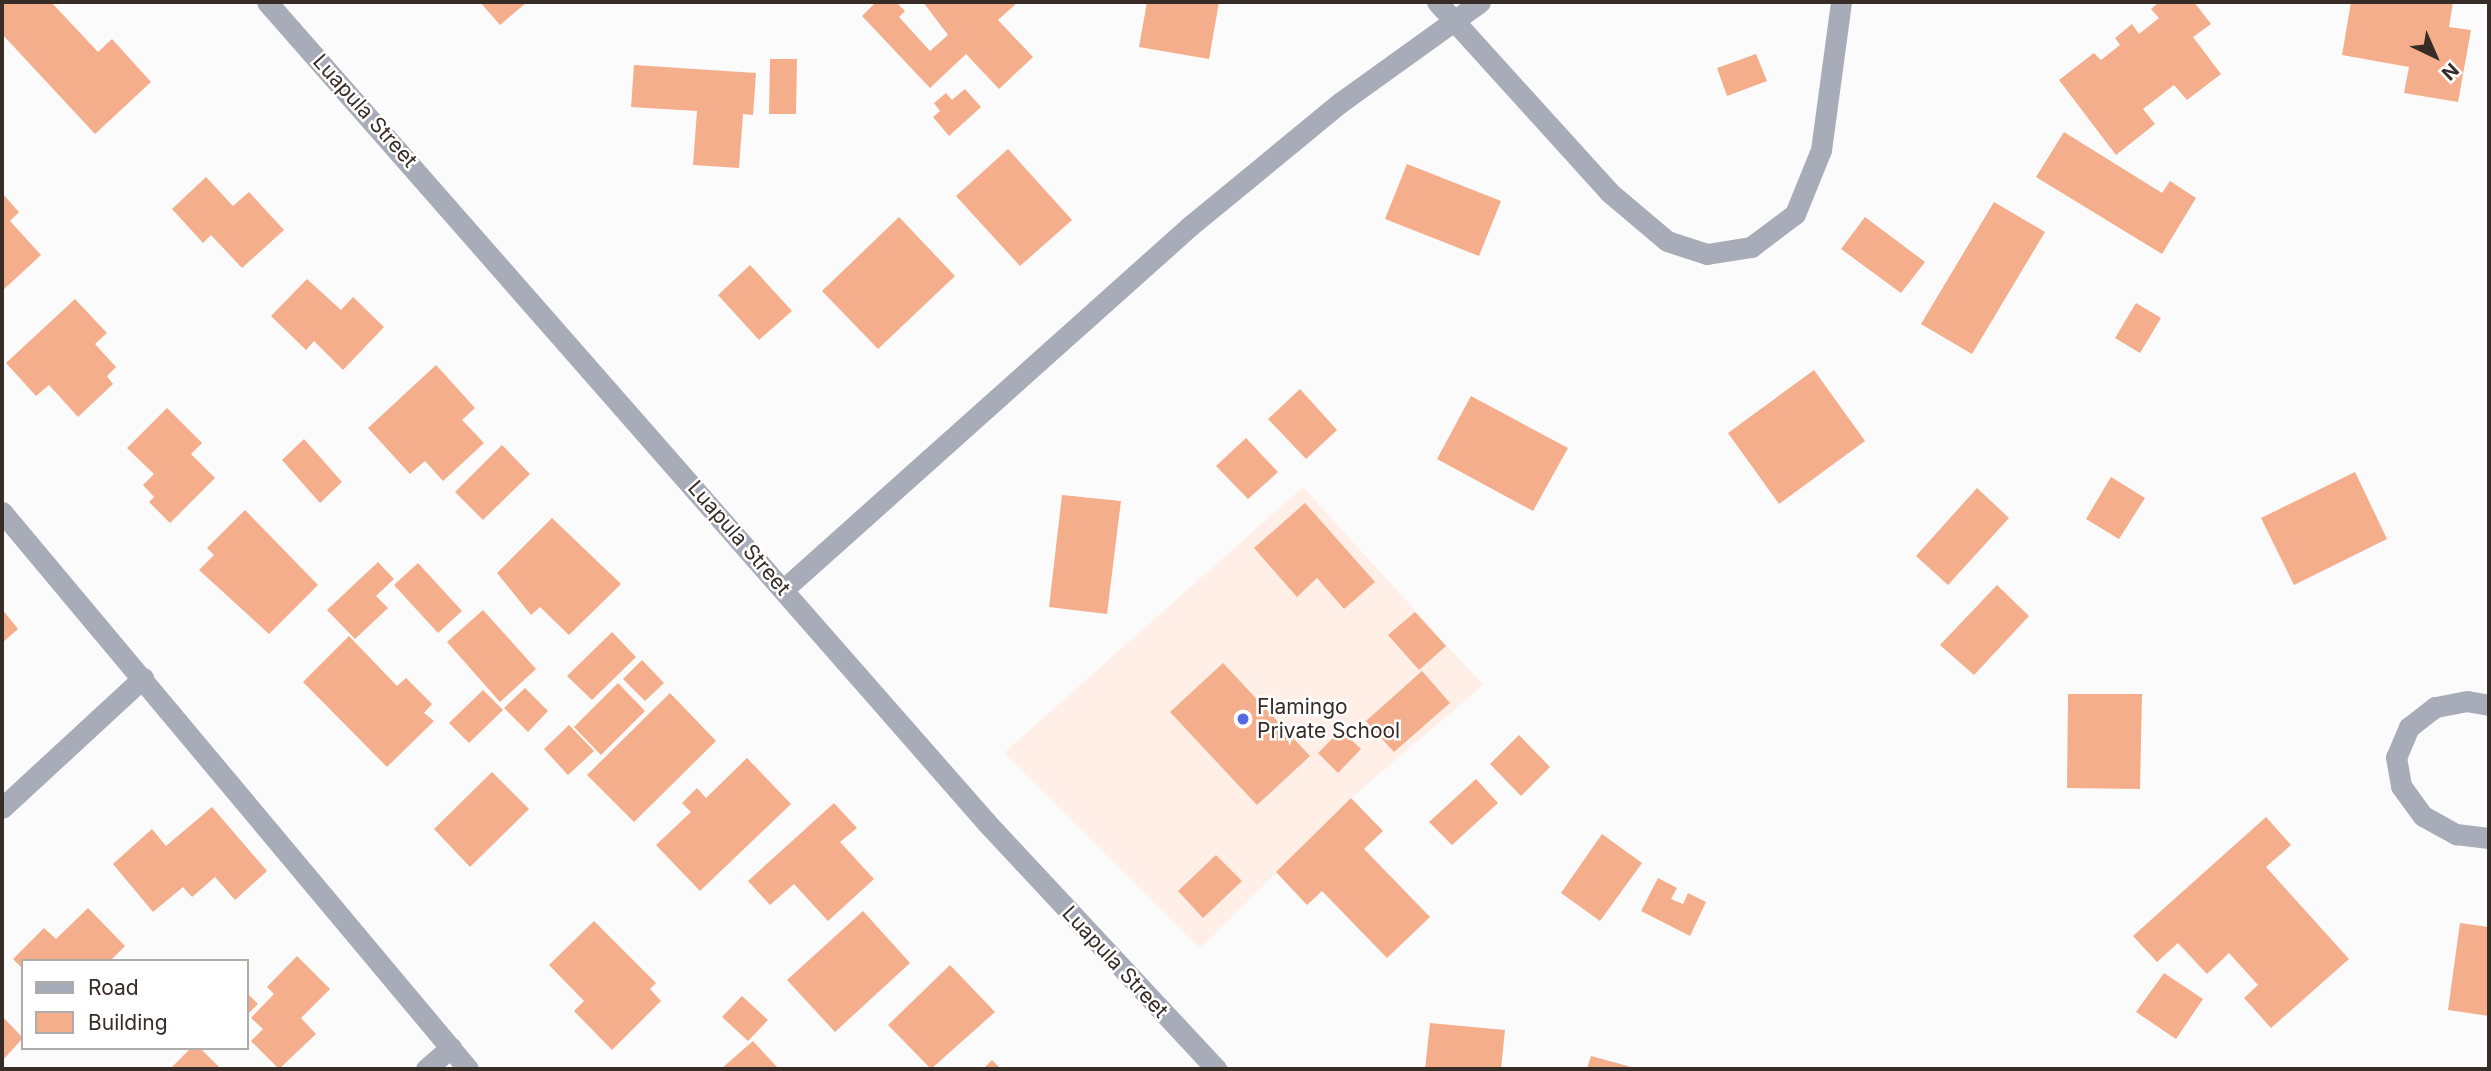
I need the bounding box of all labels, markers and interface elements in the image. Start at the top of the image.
north arrow [2400,21,2470,91]
street label: Luapula Street [308,49,422,173]
text: N [2437,58,2463,85]
street label: Luapula Street [682,476,796,600]
place label: Flamingo Private School [1257,694,1400,744]
marker: Flamingo Private School [1235,711,1251,727]
street label: Luapula Street [1057,901,1173,1023]
legend [21,959,248,1050]
text: Road [88,975,139,1000]
text: Building [88,1010,168,1035]

